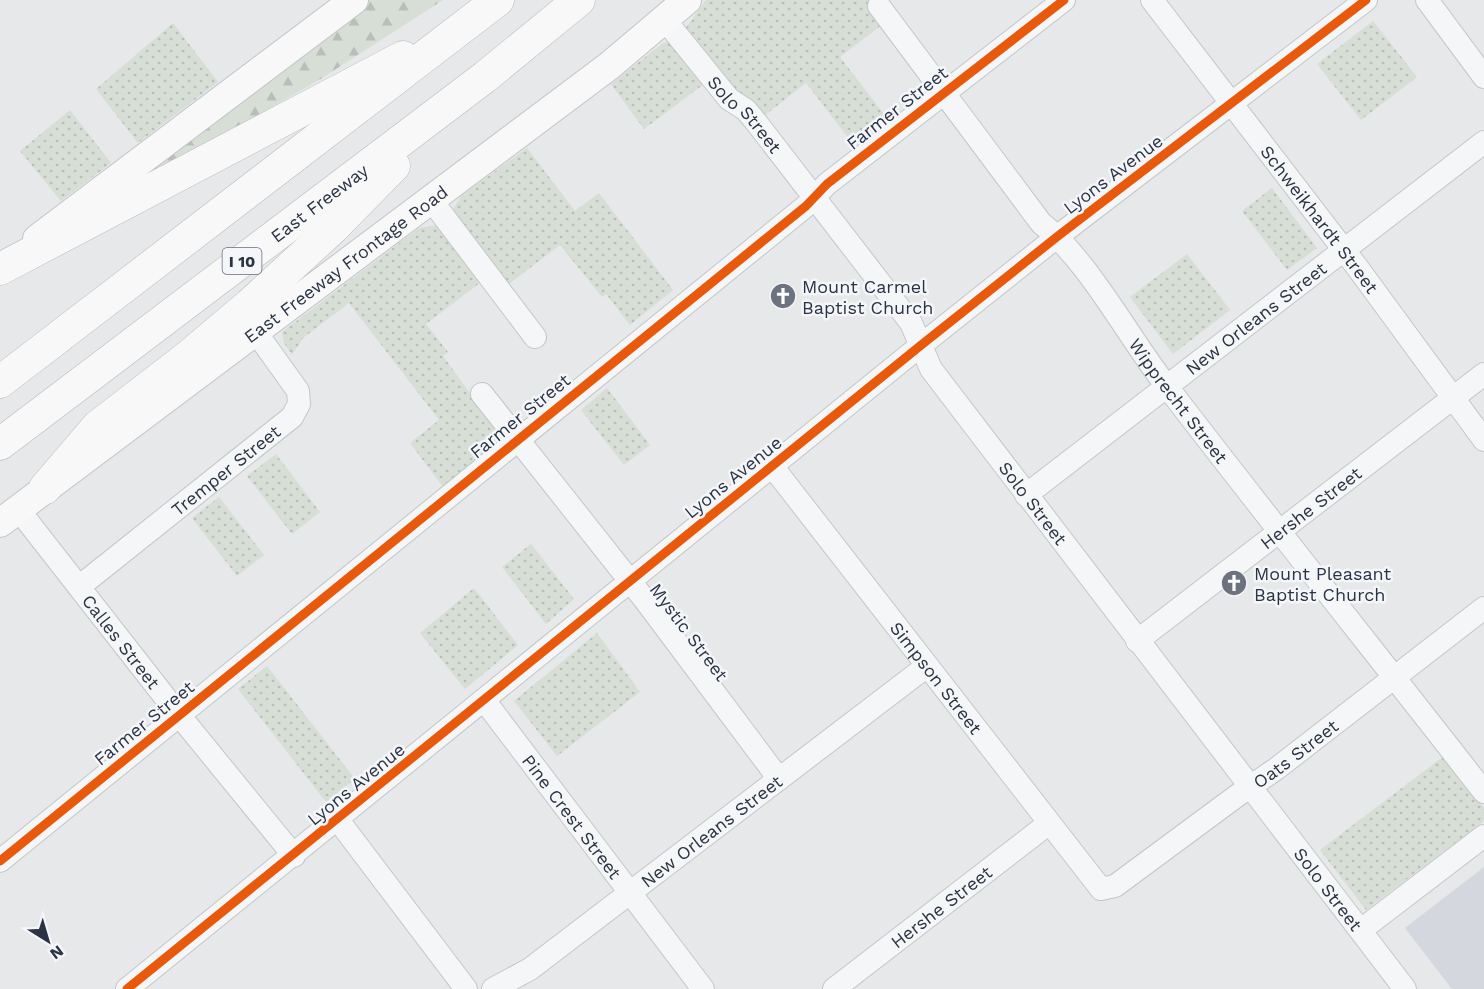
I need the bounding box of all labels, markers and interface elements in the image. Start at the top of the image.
street label: Farmer Street [842,62,952,154]
street label: Solo Street [704,71,787,157]
street label: Lyons Avenue [1059,130,1167,218]
street label: Schweikhardt Street [1257,141,1383,297]
street label: East Freeway [266,159,372,246]
street label: East Freeway Frontage Road [240,181,452,347]
road number: I 10 [222,248,262,274]
street label: New Orleans Street [1181,257,1331,379]
place label: Mount Carmel Baptist Church [802,276,933,318]
church icon: Mount Carmel Baptist Church [768,281,798,311]
street label: Wipprecht Street [1125,334,1233,468]
street label: Farmer Street [466,369,575,463]
street label: Tremper Street [167,420,284,520]
street label: Lyons Avenue [680,431,786,523]
street label: Solo Street [995,457,1072,549]
street label: Hershe Street [1256,462,1366,553]
place label: Mount Pleasant Baptist Church [1254,563,1392,605]
church icon: Mount Pleasant Baptist Church [1219,568,1249,598]
street label: Mystic Street [646,579,733,685]
street label: Calles Street [78,590,165,693]
street label: Simpson Street [886,617,987,738]
street label: Farmer Street [90,676,199,770]
street label: Oats Street [1249,714,1342,792]
street label: Lyons Avenue [303,738,409,830]
street label: Pine Crest Street [518,750,626,883]
street label: New Orleans Street [636,770,786,891]
street label: Solo Street [1290,843,1367,935]
street label: Hershe Street [886,861,996,952]
north arrow [18,911,78,971]
text: N [46,941,67,964]

